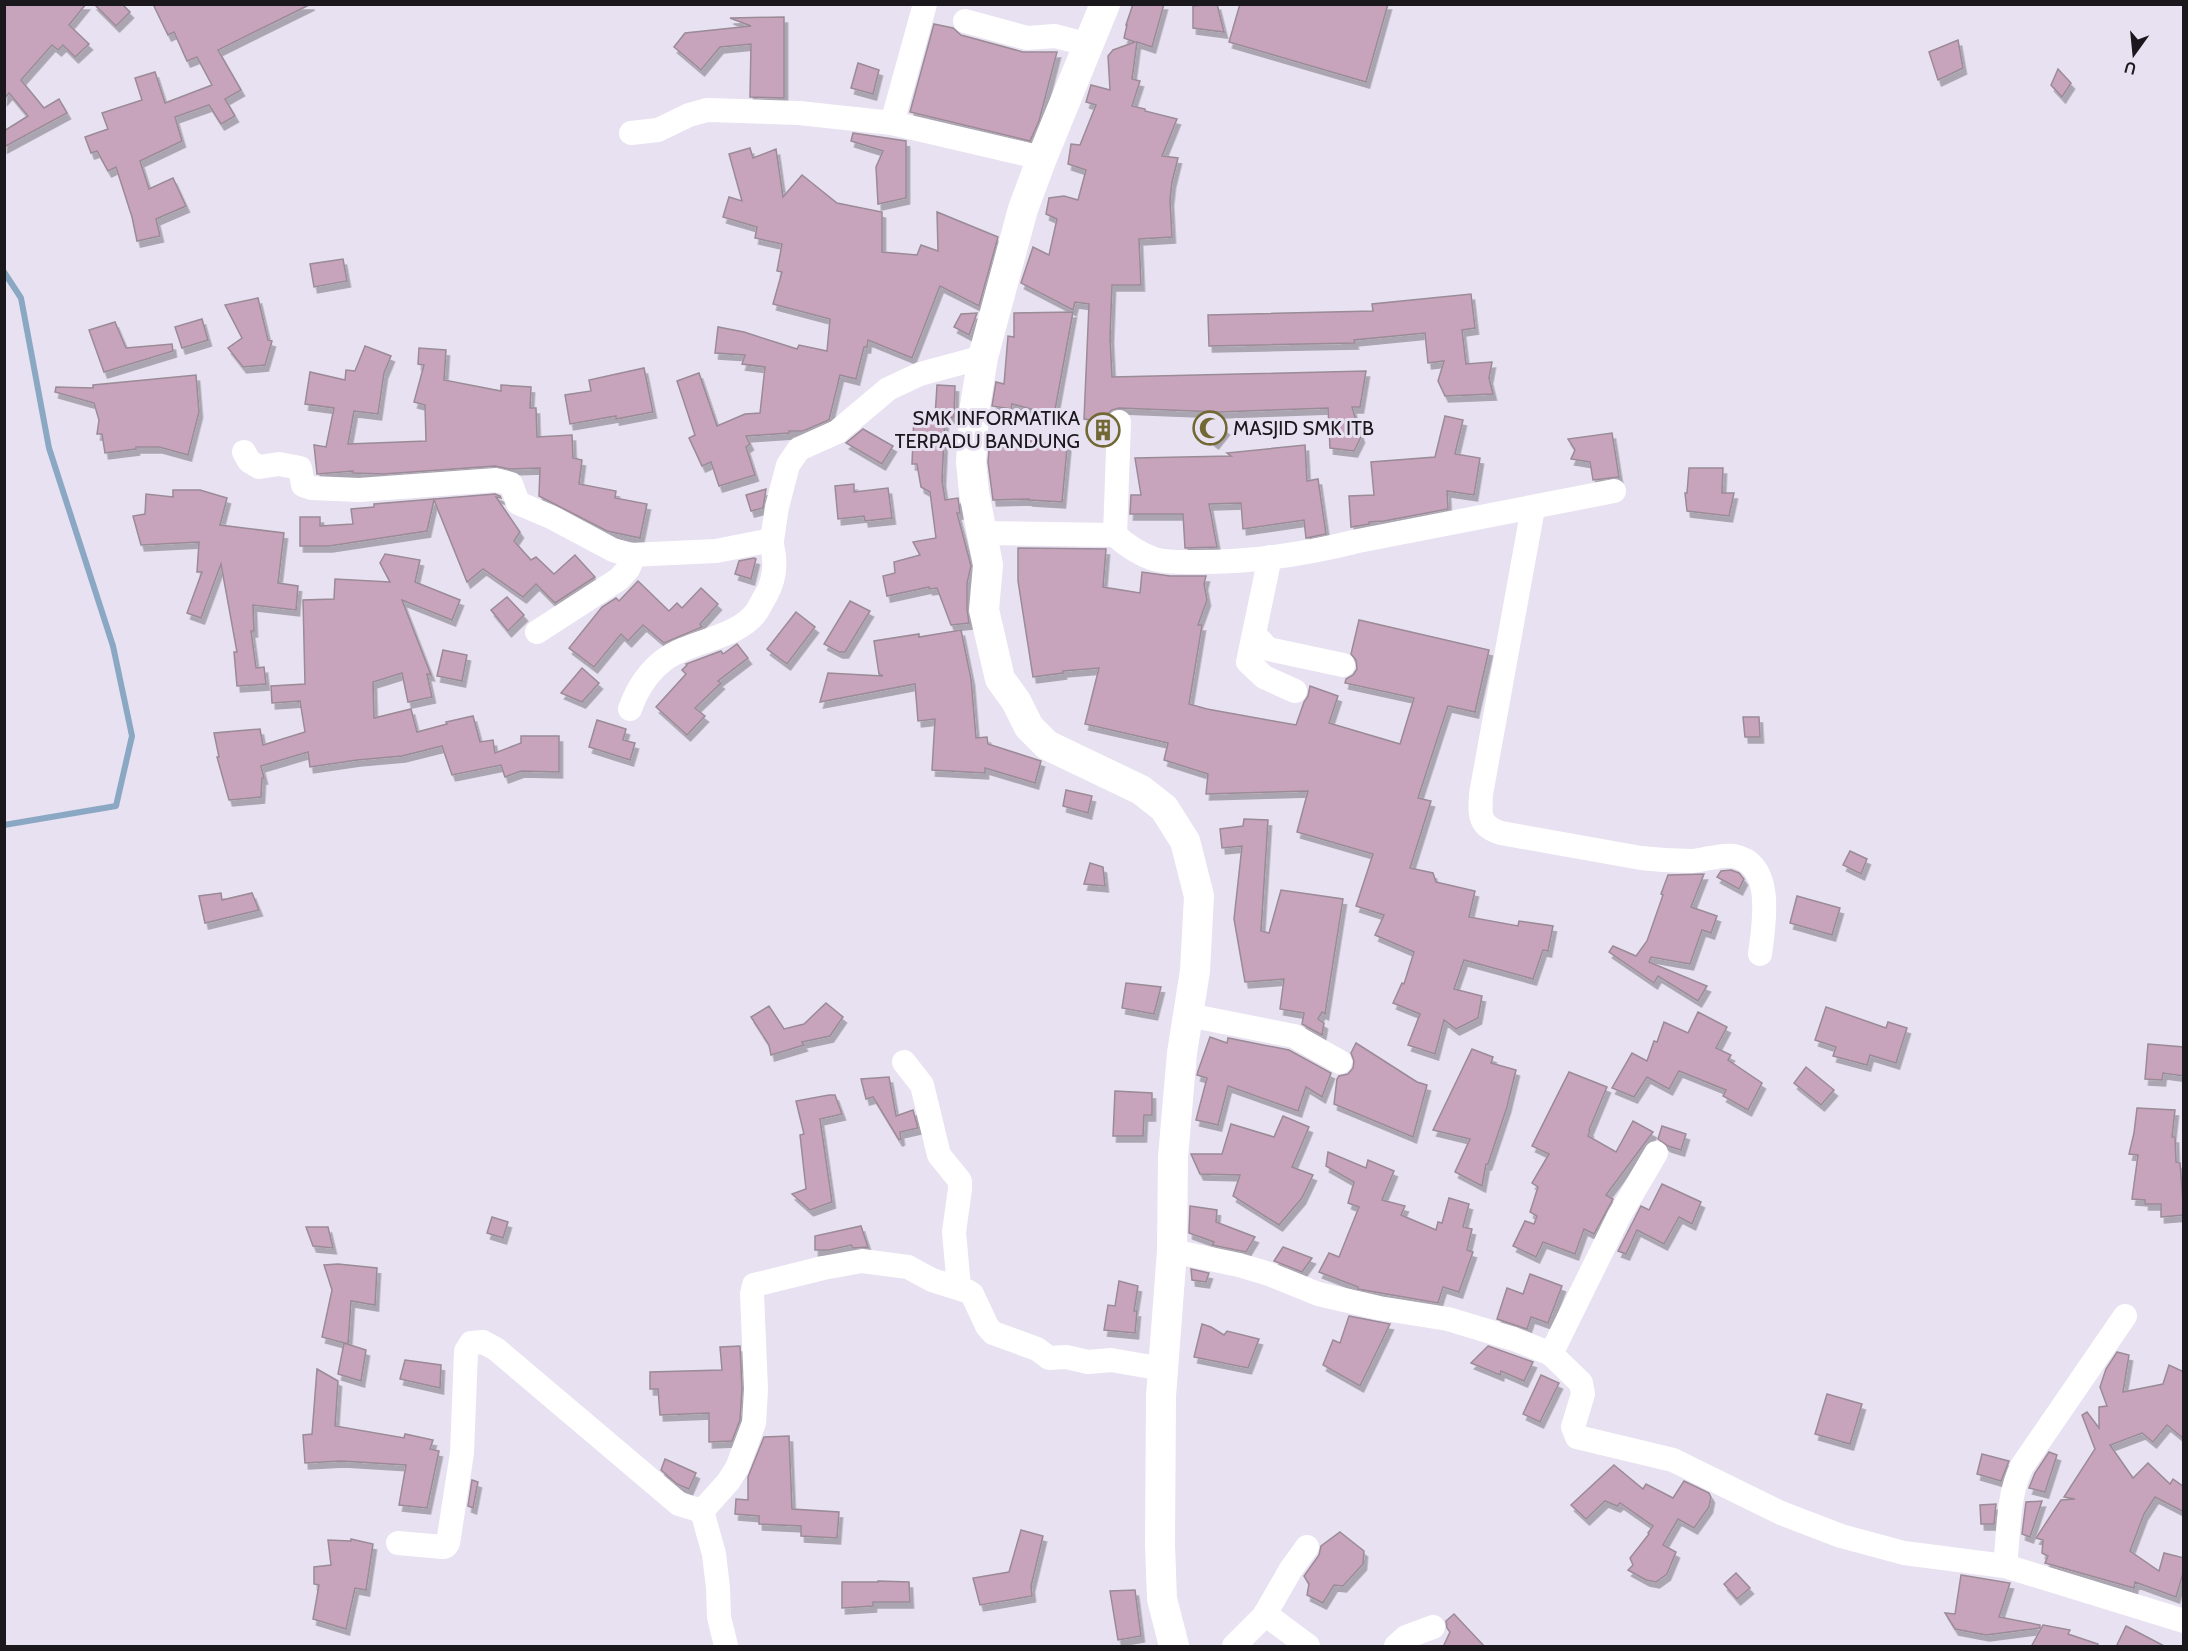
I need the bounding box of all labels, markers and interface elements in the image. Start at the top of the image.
north arrow [2104,24,2164,84]
text: U [2122,57,2138,79]
place label: SMK INFORMATIKA TERPADU BANDUNG [895,406,1081,453]
mosque icon: MASJID SMK ITB [1192,410,1228,446]
building icon: SMK INFORMATIKA TERPADU BANDUNG [1085,412,1121,448]
place label: MASJID SMK ITB [1233,416,1374,440]

